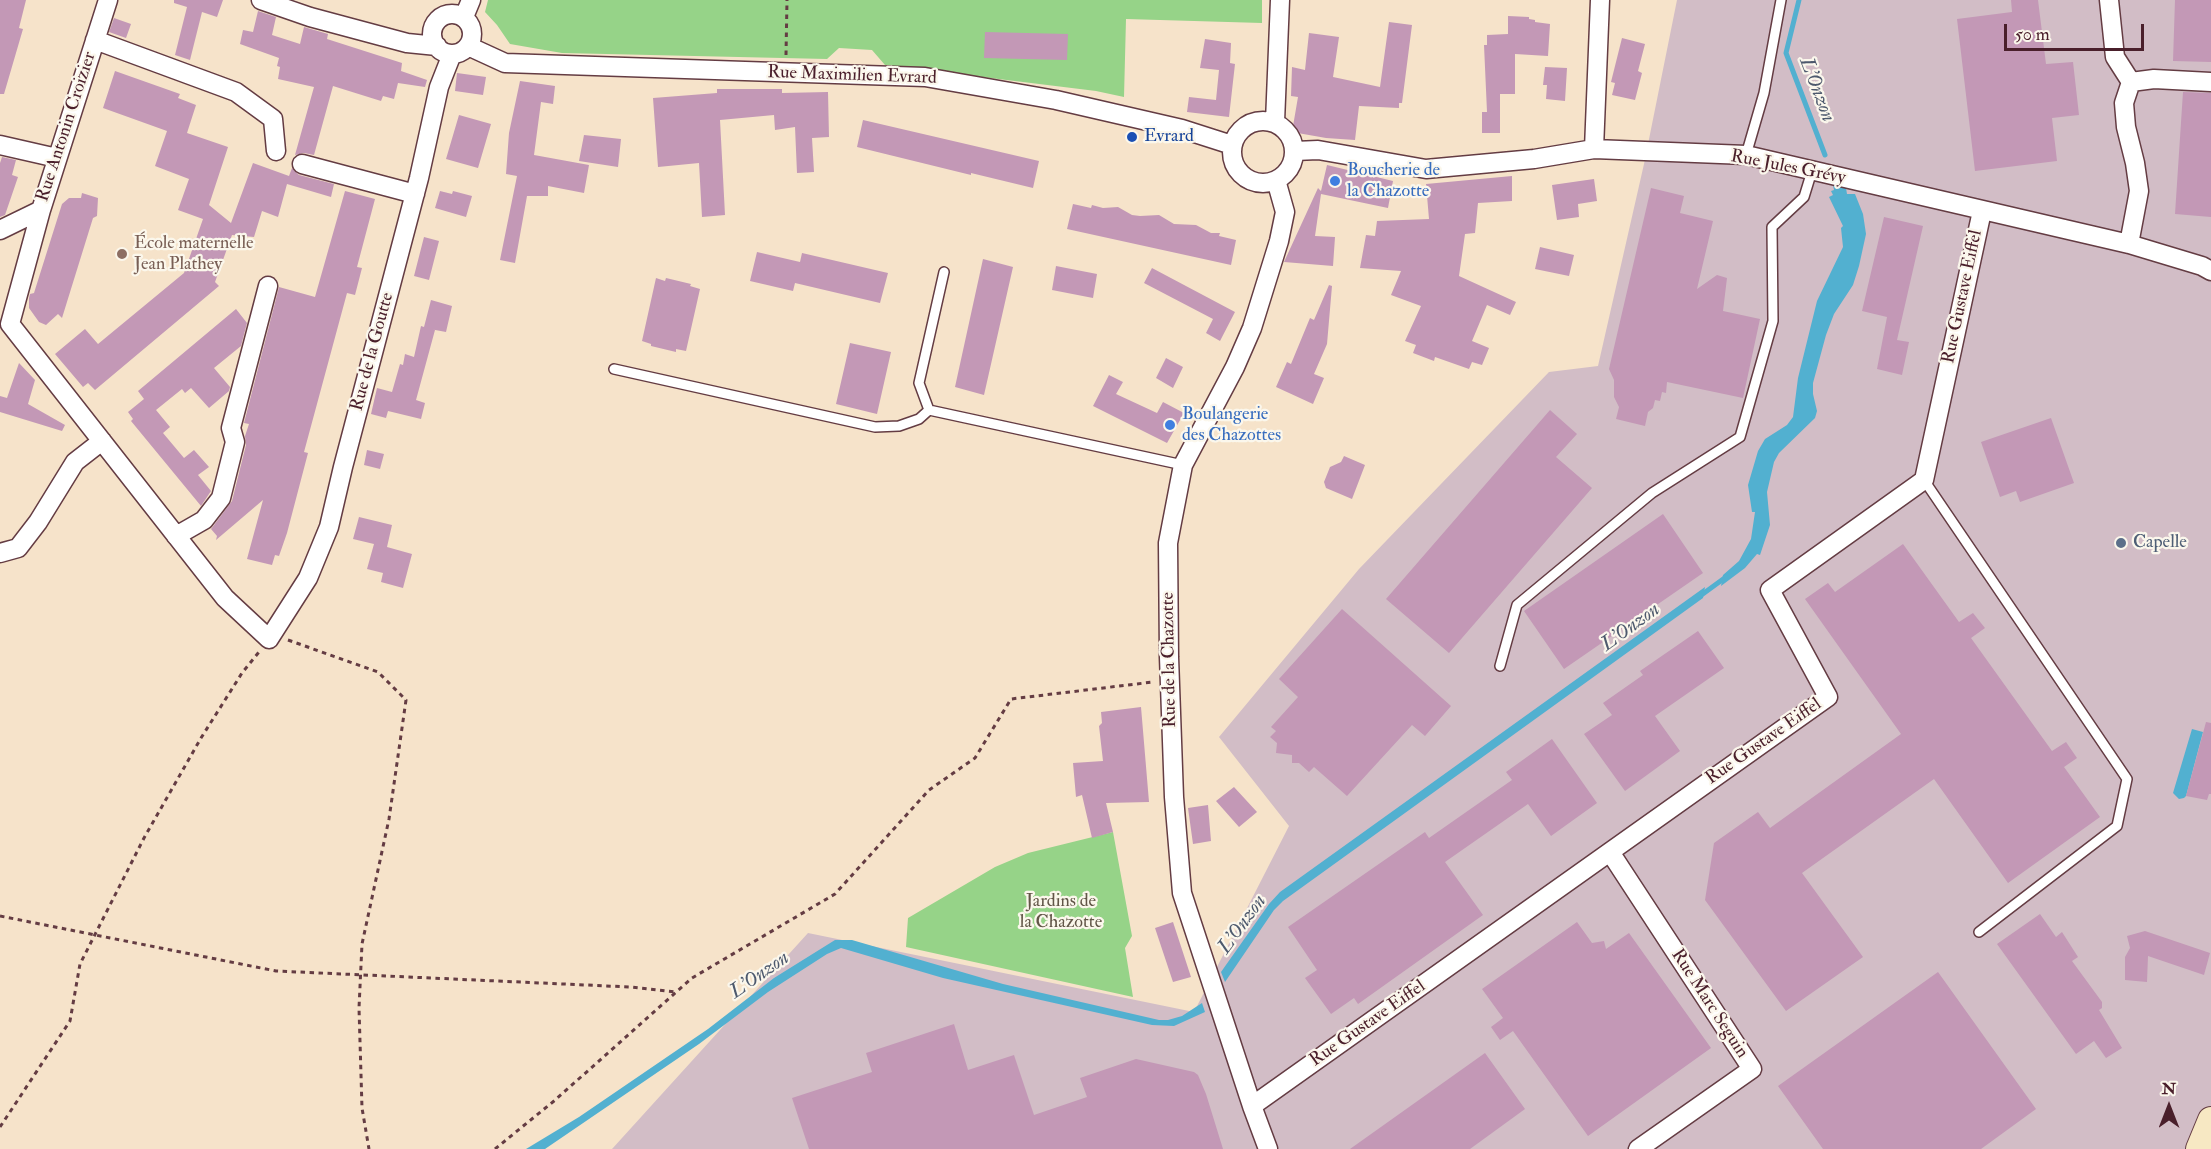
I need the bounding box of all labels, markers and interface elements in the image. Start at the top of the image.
scale bar [2007,12,2146,50]
text: 50 m [2015,23,2050,46]
street label: Rue Antonin Croizier [33,49,101,205]
water label: L'Onzon [1793,54,1839,126]
street label: Rue Maximilien Evrard [767,62,937,90]
place label: Evrard [1144,126,1194,148]
marker: Evrard [1125,130,1139,144]
street label: Rue Jules Grévy [1729,146,1847,190]
place label: Boucherie de la Chazotte [1347,160,1440,202]
marker: Boucherie de la Chazotte [1328,174,1342,188]
street label: Rue Gustave Eiffel [1938,228,1988,366]
place label: École maternelle Jean Plathey [134,233,254,276]
marker: École maternelle Jean Plathey [115,247,129,261]
street label: Rue de la Goutte [347,291,399,413]
place label: Boulangerie des Chazottes [1182,404,1281,446]
marker: Boulangerie des Chazottes [1163,418,1177,432]
place label: Capelle [2133,532,2187,554]
marker: Capelle [2114,536,2128,550]
street label: Rue de la Chazotte [1158,592,1182,728]
water label: L'Onzon [1597,599,1665,657]
street label: Rue Gustave Eiffel [1702,694,1826,790]
park label: Jardins de la Chazotte [1020,891,1102,934]
water label: L'Onzon [1214,891,1272,959]
street label: Rue Marc Seguin [1666,945,1752,1063]
water label: L'Onzon [726,947,794,1005]
street label: Rue Gustave Eiffel [1306,976,1430,1072]
north arrow [2139,1077,2199,1137]
text: N [2162,1079,2176,1099]

